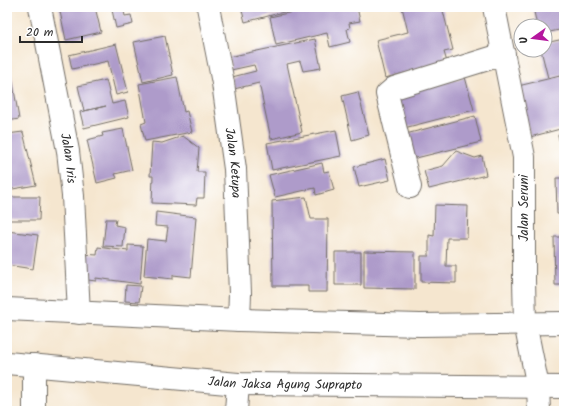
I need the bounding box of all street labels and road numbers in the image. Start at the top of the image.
street label: Jalan Ketupa [219,126,247,199]
street label: Jalan Iris [54,131,82,185]
street label: Jalan Seruni [514,174,535,241]
street label: Jalan Jaksa Agung Suprapto [207,371,362,396]

